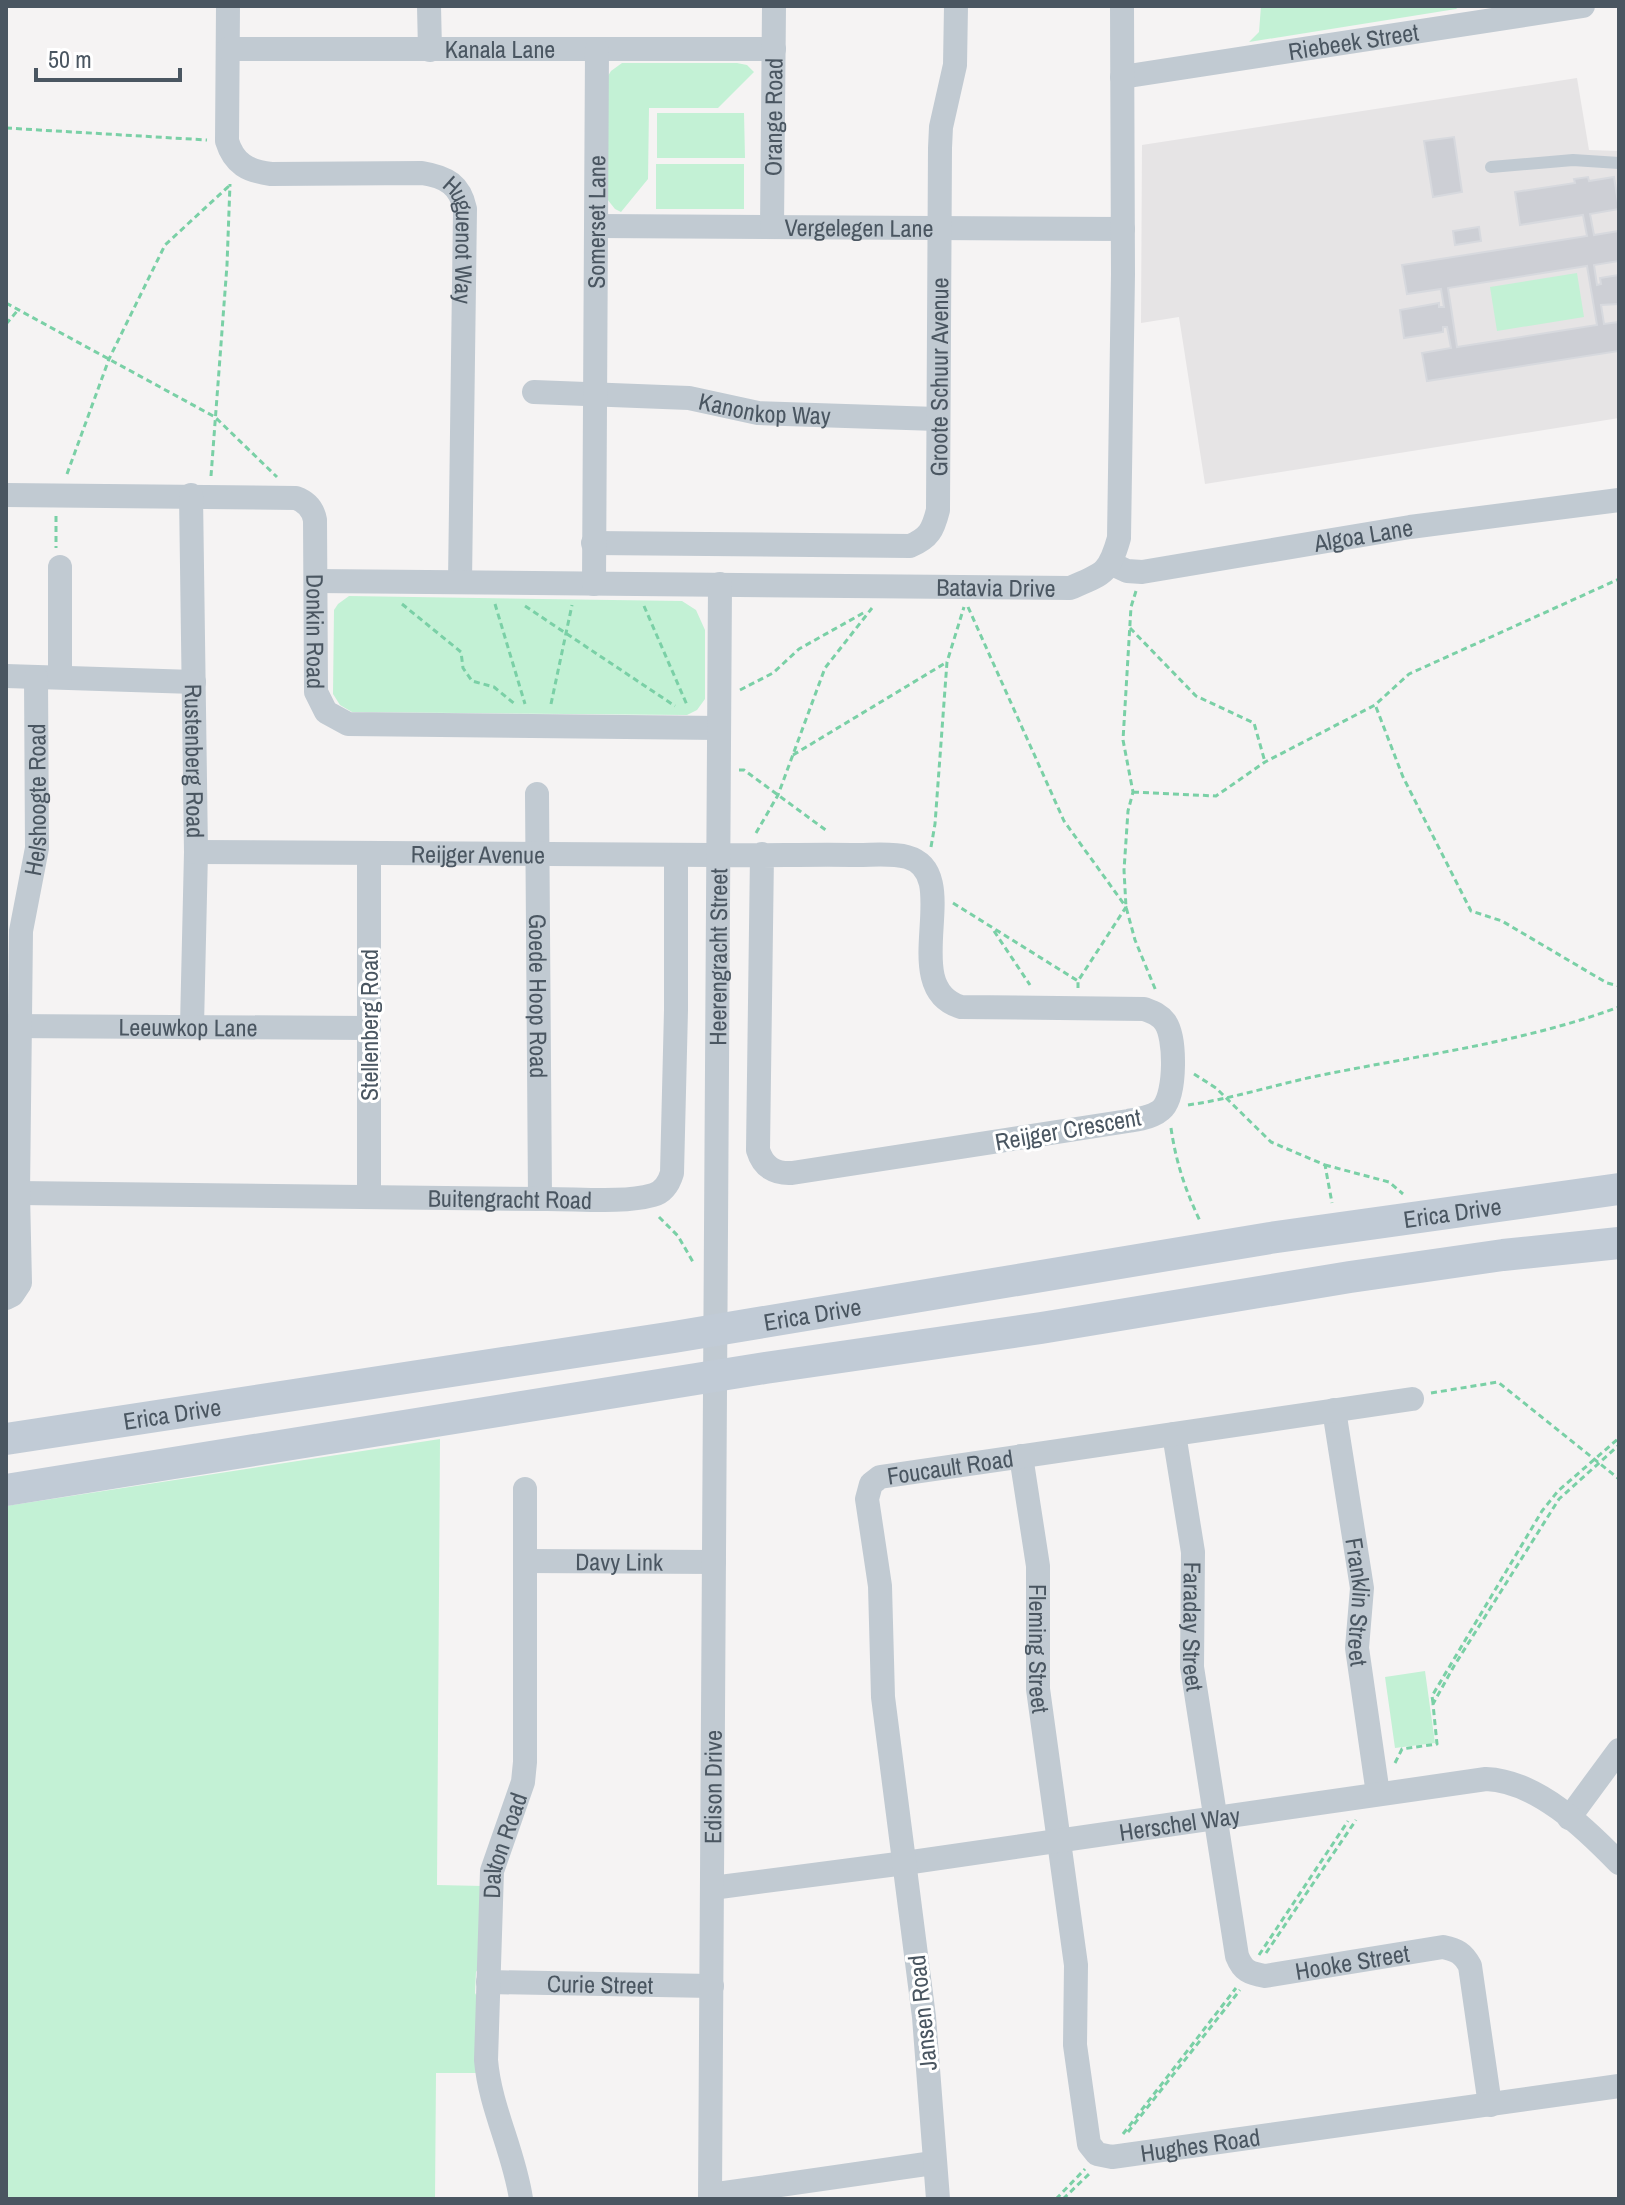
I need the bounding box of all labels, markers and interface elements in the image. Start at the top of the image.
street label: Riebeek Street [1286,15,1421,67]
scale bar [36,32,180,82]
street label: Kanala Lane [445,33,555,65]
text: 50 m [48,43,92,75]
street label: Orange Road [756,58,790,176]
street label: Somerset Lane [580,155,612,289]
street label: Huguenot Way [437,168,481,304]
street label: Vergelegen Lane [784,211,934,244]
street label: Groote Schuur Avenue [922,277,955,477]
street label: Kanonkop Way [696,385,831,431]
street label: Algoa Lane [1311,511,1415,559]
street label: Batavia Drive [936,571,1056,604]
street label: Donkin Road [299,574,332,689]
street label: Rustenberg Road [178,684,212,838]
street label: Helshoogte Road [16,724,53,878]
street label: Reijger Avenue [411,838,545,870]
street label: Heerengracht Street [701,868,734,1046]
street label: Goede Hoop Road [522,914,555,1078]
street label: Stellenberg Road [353,949,385,1101]
street label: Leeuwkop Lane [118,1011,258,1043]
street label: Reijger Crescent [993,1100,1144,1158]
street label: Buitengracht Road [428,1182,592,1216]
street label: Erica Drive [1401,1190,1503,1235]
street label: Erica Drive [761,1290,864,1338]
street label: Erica Drive [121,1390,223,1437]
street label: Foucault Road [885,1442,1015,1492]
street label: Franklin Street [1338,1535,1378,1669]
street label: Davy Link [575,1545,663,1578]
street label: Faraday Street [1176,1562,1212,1694]
street label: Fleming Street [1022,1584,1057,1716]
street label: Edison Drive [696,1730,729,1844]
street label: Dalton Road [475,1788,534,1899]
street label: Herschel Way [1117,1799,1242,1848]
street label: Hooke Street [1293,1937,1412,1987]
street label: Jansen Road [900,1954,944,2072]
street label: Curie Street [547,1967,654,2001]
street label: Hughes Road [1138,2120,1262,2169]

